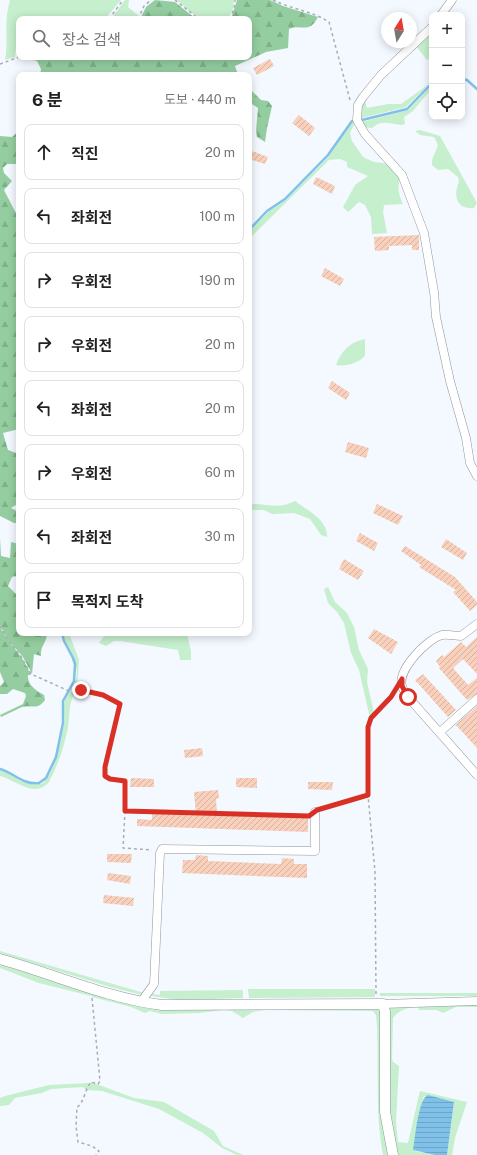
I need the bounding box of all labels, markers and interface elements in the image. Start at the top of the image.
north arrow [381,12,417,48]
map controls [429,12,465,120]
button: + [429,12,465,48]
search box [16,16,252,60]
icon: search [30,27,52,49]
text: 장소 검색 [62,31,121,48]
button: − [429,48,465,84]
button: locate [429,84,465,120]
text: 6 분 [32,90,63,110]
text: 도보 · 440 m [164,92,236,107]
icon: ahead [33,141,55,163]
text: 직진 [71,145,99,162]
text: 20 m [205,145,235,160]
icon: left [33,205,55,227]
text: 좌회전 [71,209,112,226]
text: 100 m [199,209,235,224]
icon: right [33,269,55,291]
text: 우회전 [71,273,112,290]
text: 190 m [199,273,235,288]
icon: right [33,333,55,355]
text: 우회전 [71,337,112,354]
text: 20 m [205,337,235,352]
icon: left [33,397,55,419]
text: 좌회전 [71,401,112,418]
text: 20 m [205,401,235,416]
icon: right [33,461,55,483]
text: 우회전 [71,465,112,482]
text: 60 m [205,465,235,480]
icon: left [33,525,55,547]
text: 좌회전 [71,529,112,546]
text: 30 m [205,529,235,544]
icon: arrive [33,589,55,611]
text: 목적지 도착 [71,593,143,610]
route end [72,681,90,699]
route start [399,688,417,706]

